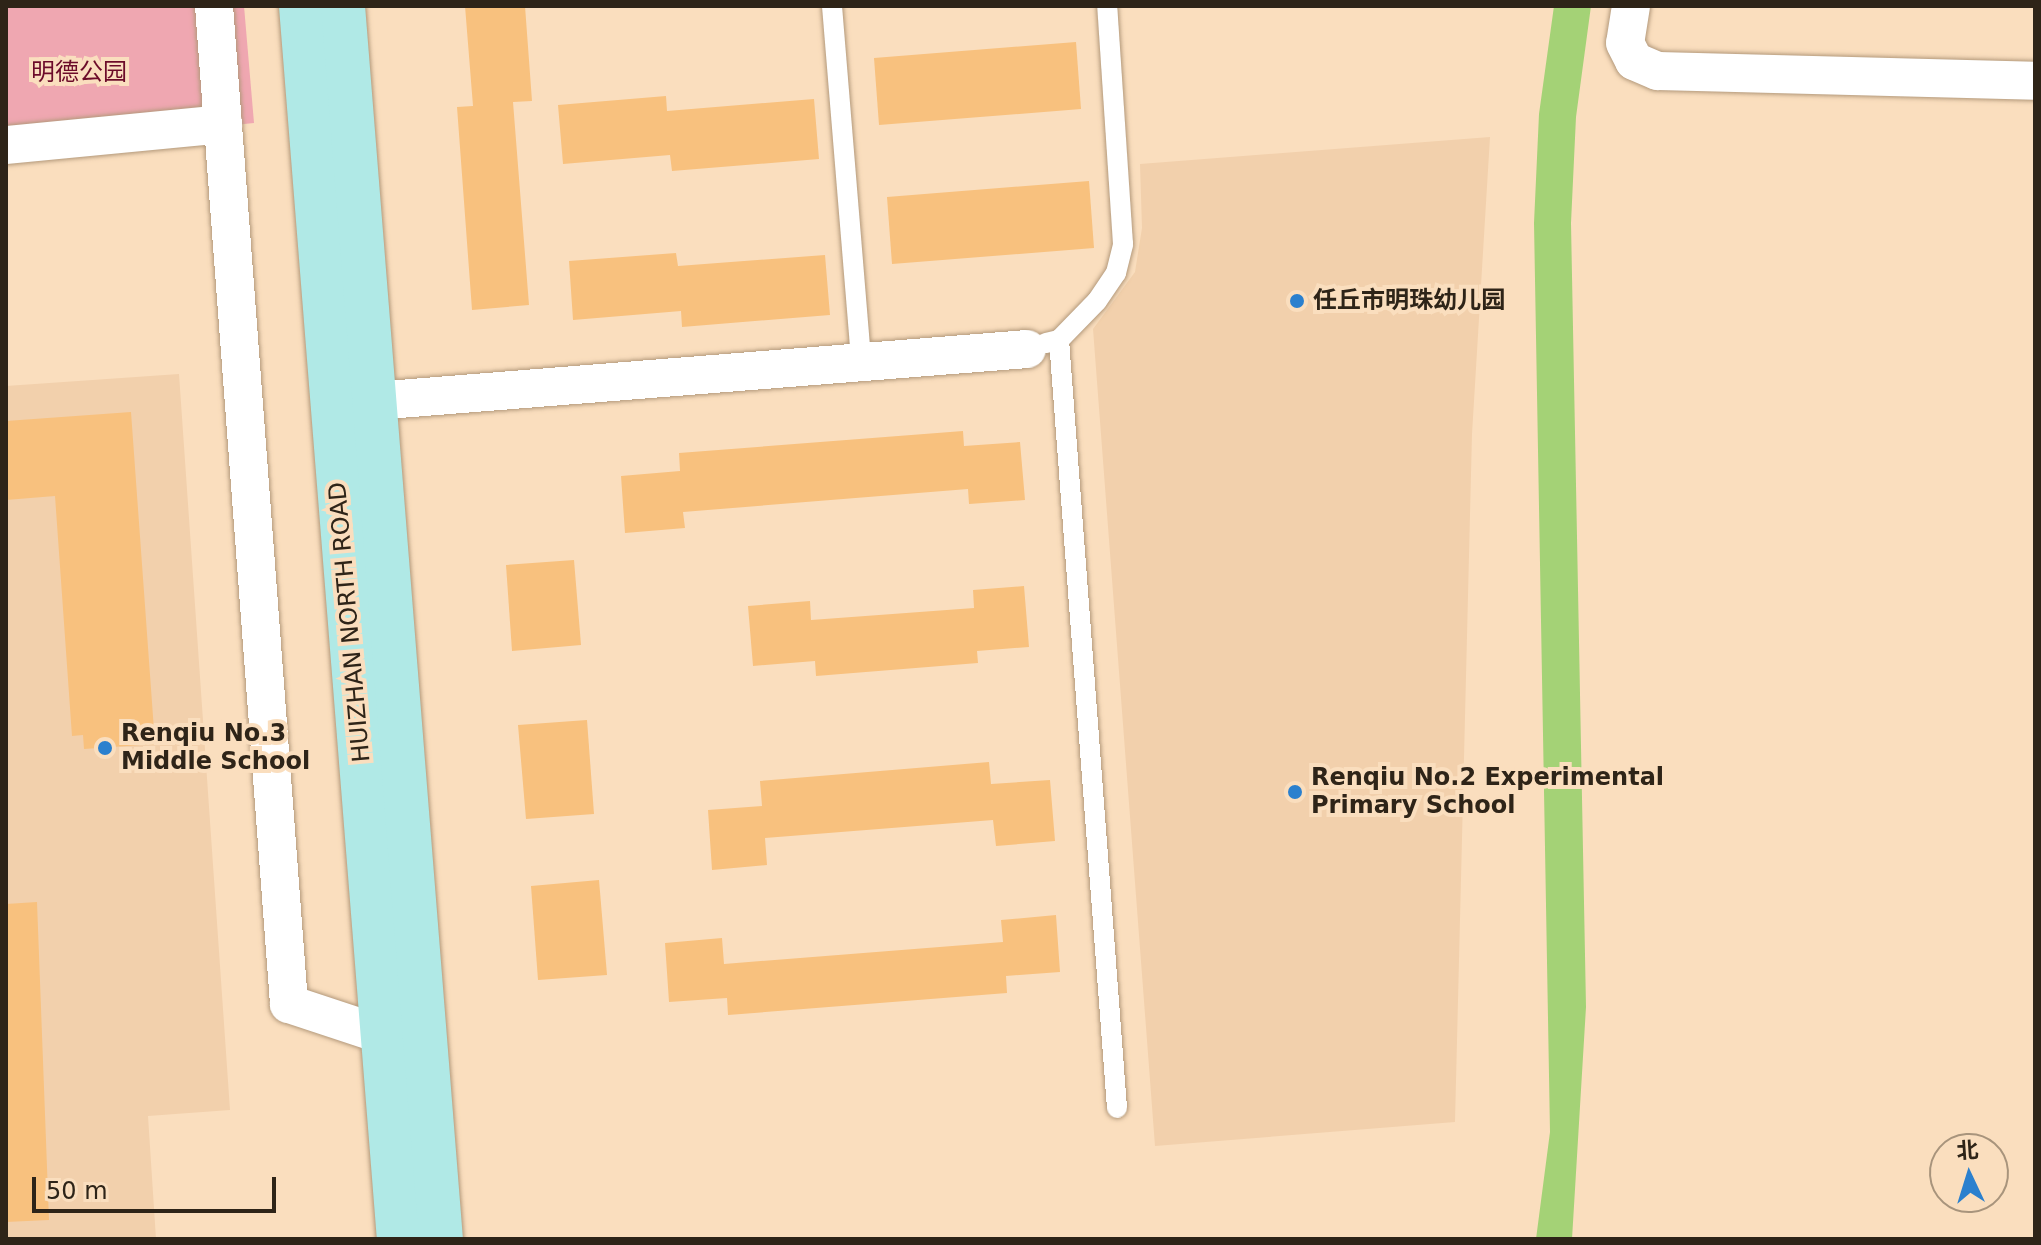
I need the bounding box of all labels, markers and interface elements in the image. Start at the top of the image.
park label: 明德公园 [31,59,127,87]
place label: 任丘市明珠幼儿园 [1313,287,1505,315]
marker: 任丘市明珠幼儿园 [1288,292,1306,310]
street label: HUIZHAN NORTH ROAD [323,481,377,763]
place label: Renqiu No.3 Middle School [121,720,310,776]
marker: Renqiu No.3 Middle School [96,739,114,757]
place label: Renqiu No.2 Experimental Primary School [1311,764,1664,820]
marker: Renqiu No.2 Experimental Primary School [1286,783,1304,801]
north arrow [1929,1133,2009,1213]
text: 北 [1956,1137,1979,1164]
scale bar [36,1161,280,1211]
text: 50 m [46,1177,108,1205]

